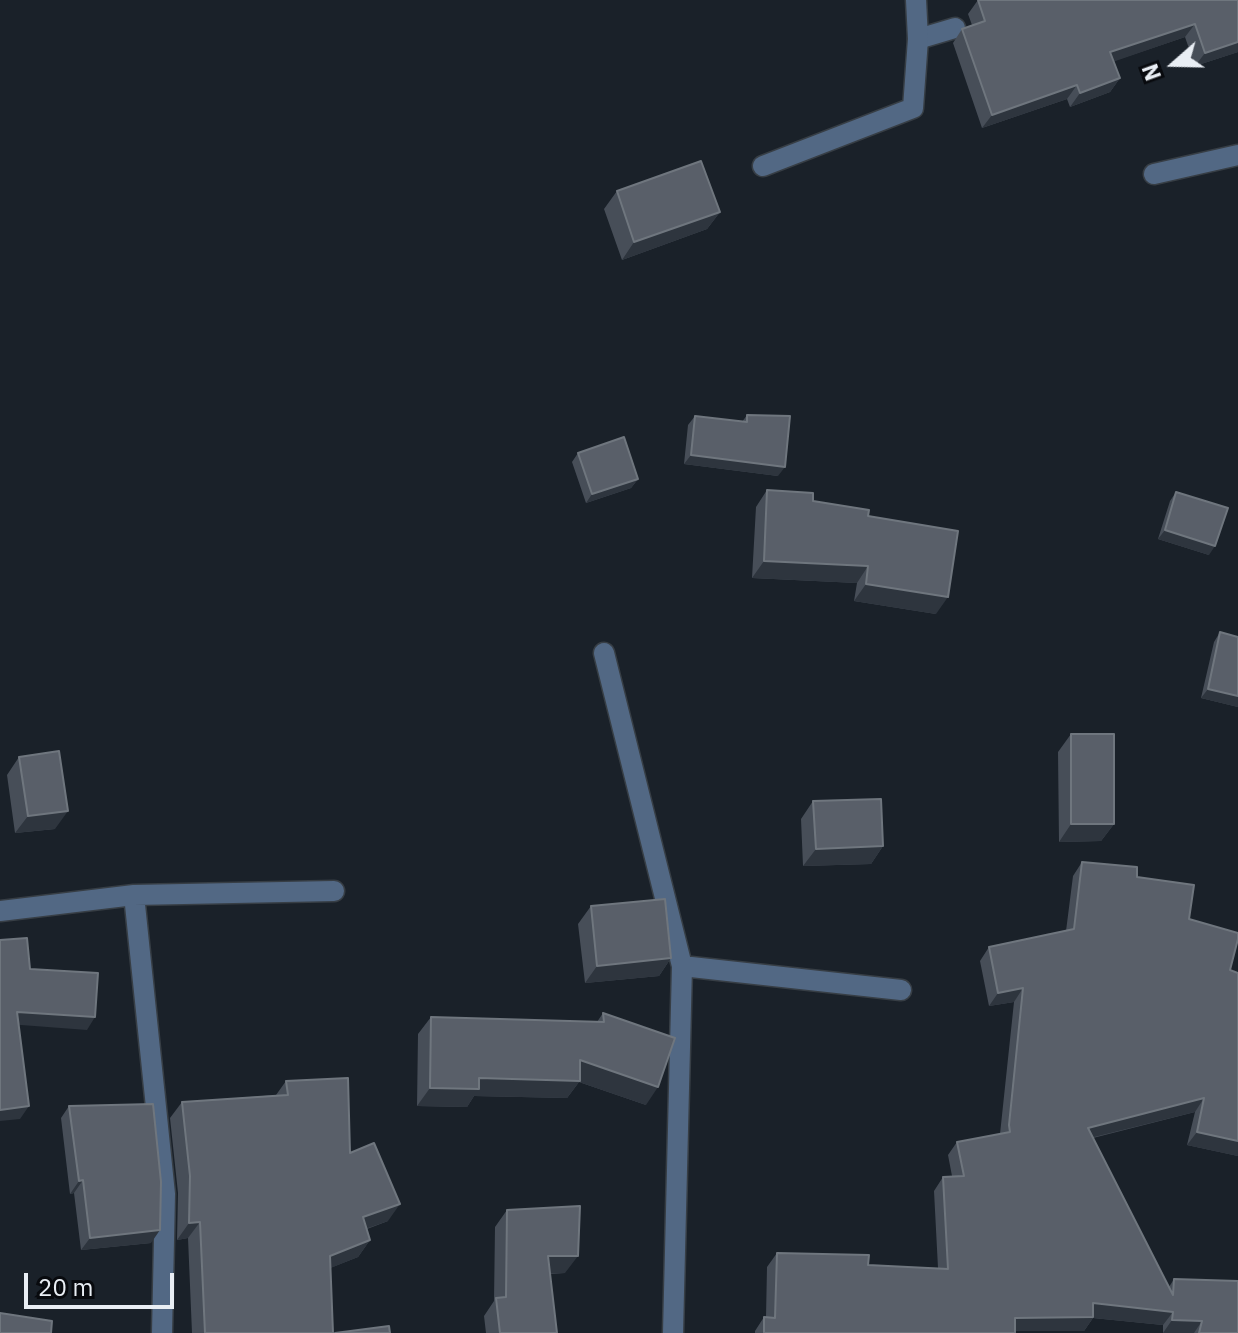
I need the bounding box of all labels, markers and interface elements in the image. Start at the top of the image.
north arrow [1134,24,1214,104]
text: N [1135,60,1167,85]
scale bar [28,1257,178,1307]
text: 20 m [38,1271,93,1303]

